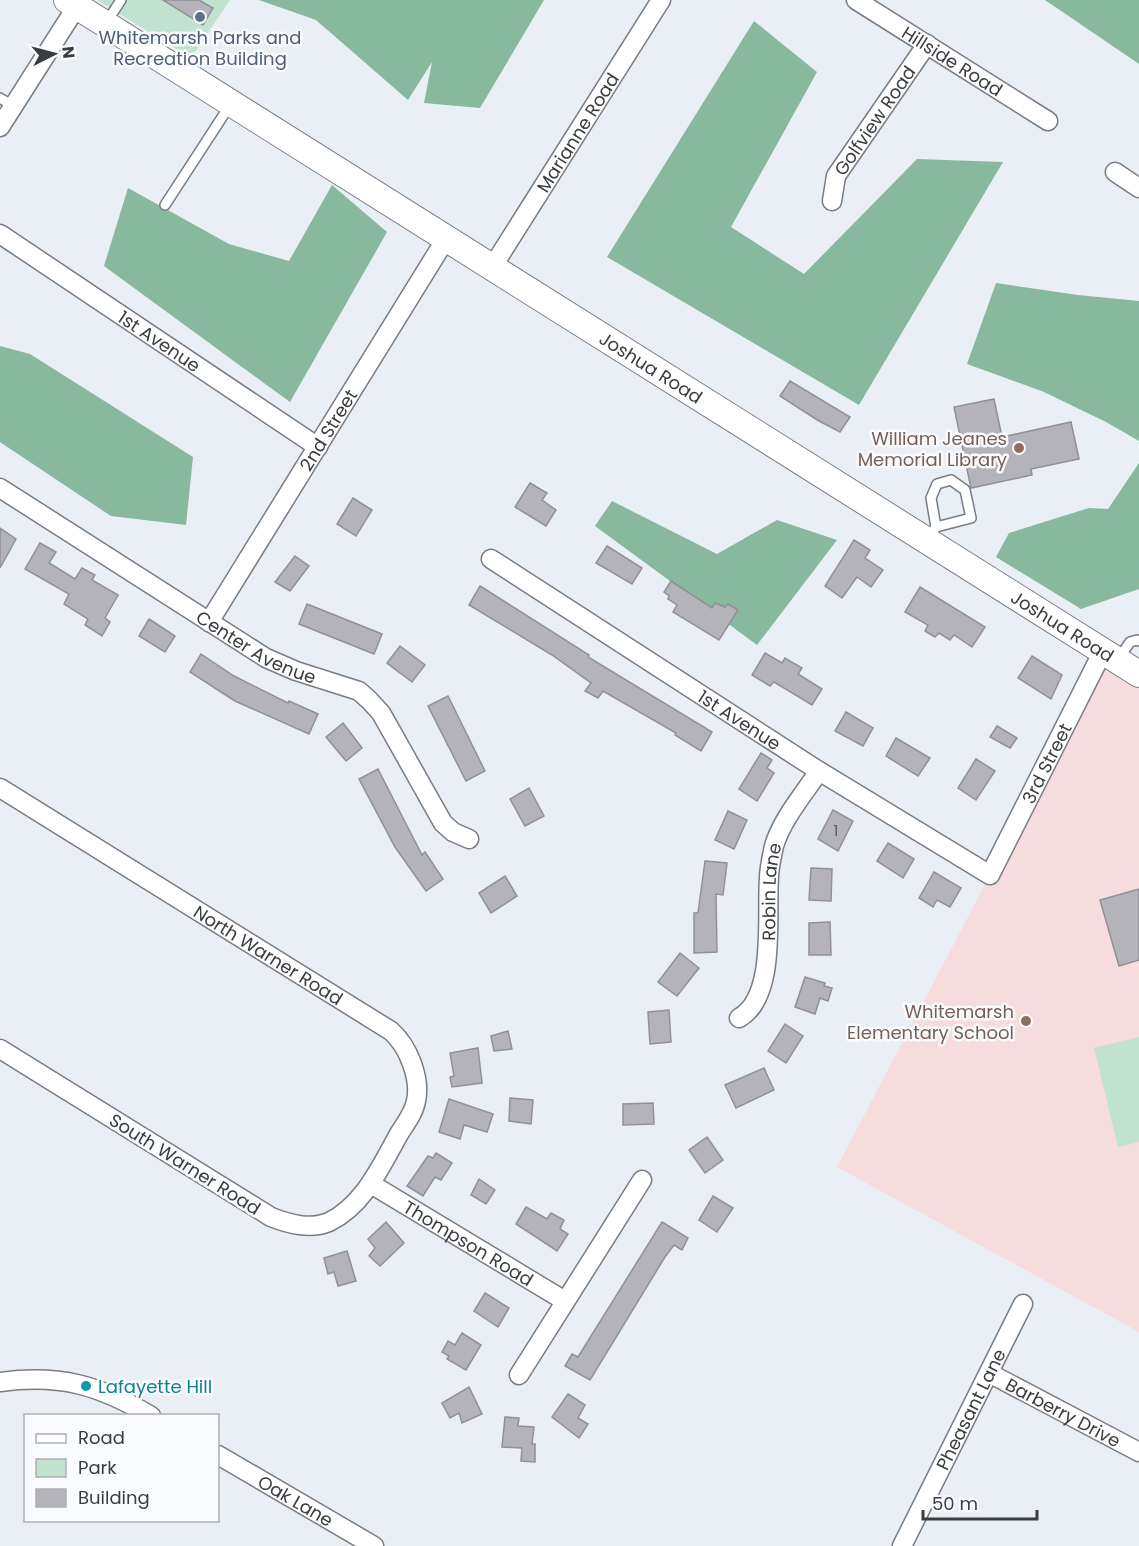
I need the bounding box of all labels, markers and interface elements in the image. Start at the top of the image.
marker: Whitemarsh Parks and Recreation Building [193,10,207,24]
street label: Hillside Road [897,20,1008,102]
north arrow [24,24,84,84]
place label: Whitemarsh Parks and Recreation Building [98,25,302,71]
text: N [56,45,80,60]
street label: Golfview Road [828,60,921,180]
street label: Marianne Road [530,68,624,197]
street label: 1st Avenue [113,304,206,377]
street label: Joshua Road [595,325,707,409]
street label: 2nd Street [293,384,363,475]
place label: William Jeanes Memorial Library [858,426,1007,472]
marker: William Jeanes Memorial Library [1012,441,1026,455]
street label: Joshua Road [1006,584,1119,668]
street label: Center Avenue [191,604,319,689]
street label: 1st Avenue [693,684,786,756]
street label: 3rd Street [1016,719,1077,808]
house number: 1 [834,820,838,841]
street label: Robin Lane [755,840,787,941]
street label: North Warner Road [189,899,348,1011]
place label: Whitemarsh Elementary School [847,999,1014,1045]
marker: Whitemarsh Elementary School [1019,1014,1033,1028]
street label: South Warner Road [105,1107,265,1221]
street label: Thompson Road [399,1194,538,1292]
street label: Pheasant Lane [930,1344,1011,1474]
street label: Barberry Drive [1001,1372,1125,1453]
place label: Lafayette Hill [98,1374,212,1399]
marker: Lafayette Hill [79,1379,93,1393]
legend [24,1414,219,1522]
text: Road [78,1425,125,1450]
text: Park [78,1455,117,1480]
street label: Oak Lane [254,1469,338,1532]
scale bar [923,1483,1037,1521]
text: Building [78,1485,150,1510]
text: 50 m [932,1491,978,1516]

